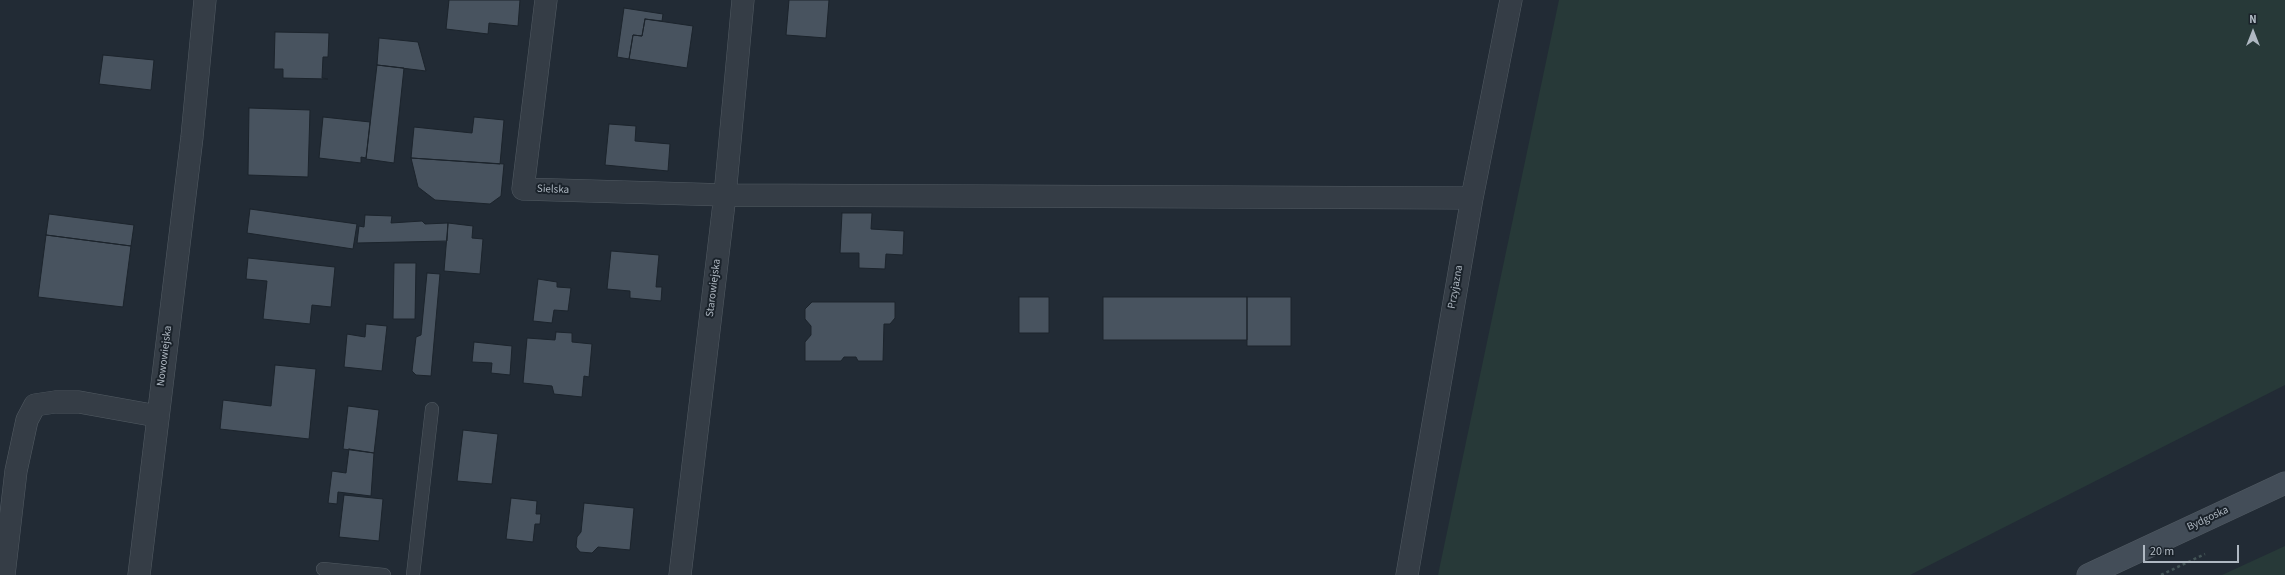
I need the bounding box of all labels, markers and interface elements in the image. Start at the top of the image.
north arrow [2233,12,2273,52]
text: N [2249,12,2257,27]
street label: Sielska [537,183,569,197]
street label: Starowiejska [704,258,724,318]
street label: Przyjazna [1446,264,1466,310]
street label: Nowowiejska [155,325,175,387]
street label: Bydgoska [2185,504,2231,534]
scale bar [2145,537,2241,563]
text: 20 m [2150,543,2174,560]

